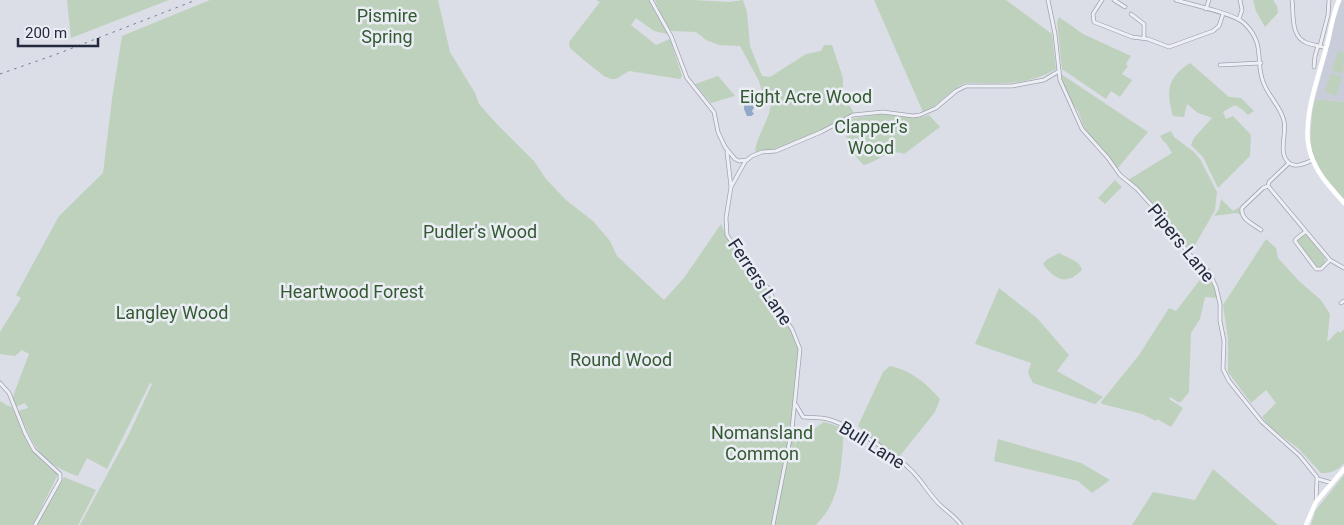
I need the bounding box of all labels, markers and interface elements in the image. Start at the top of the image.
park label: Pismire Spring [357,5,417,47]
scale bar [18,15,98,47]
text: 200 m [25,24,67,42]
park label: Eight Acre Wood [740,86,872,107]
park label: Clapper's Wood [834,116,908,158]
street label: Pipers Lane [1144,199,1219,286]
park label: Pudler's Wood [423,221,537,242]
street label: Ferrers Lane [724,235,797,329]
park label: Heartwood Forest [280,281,424,302]
park label: Langley Wood [116,302,228,323]
park label: Round Wood [570,349,672,370]
street label: Bull Lane [836,416,909,473]
park label: Nomansland Common [711,422,813,464]

